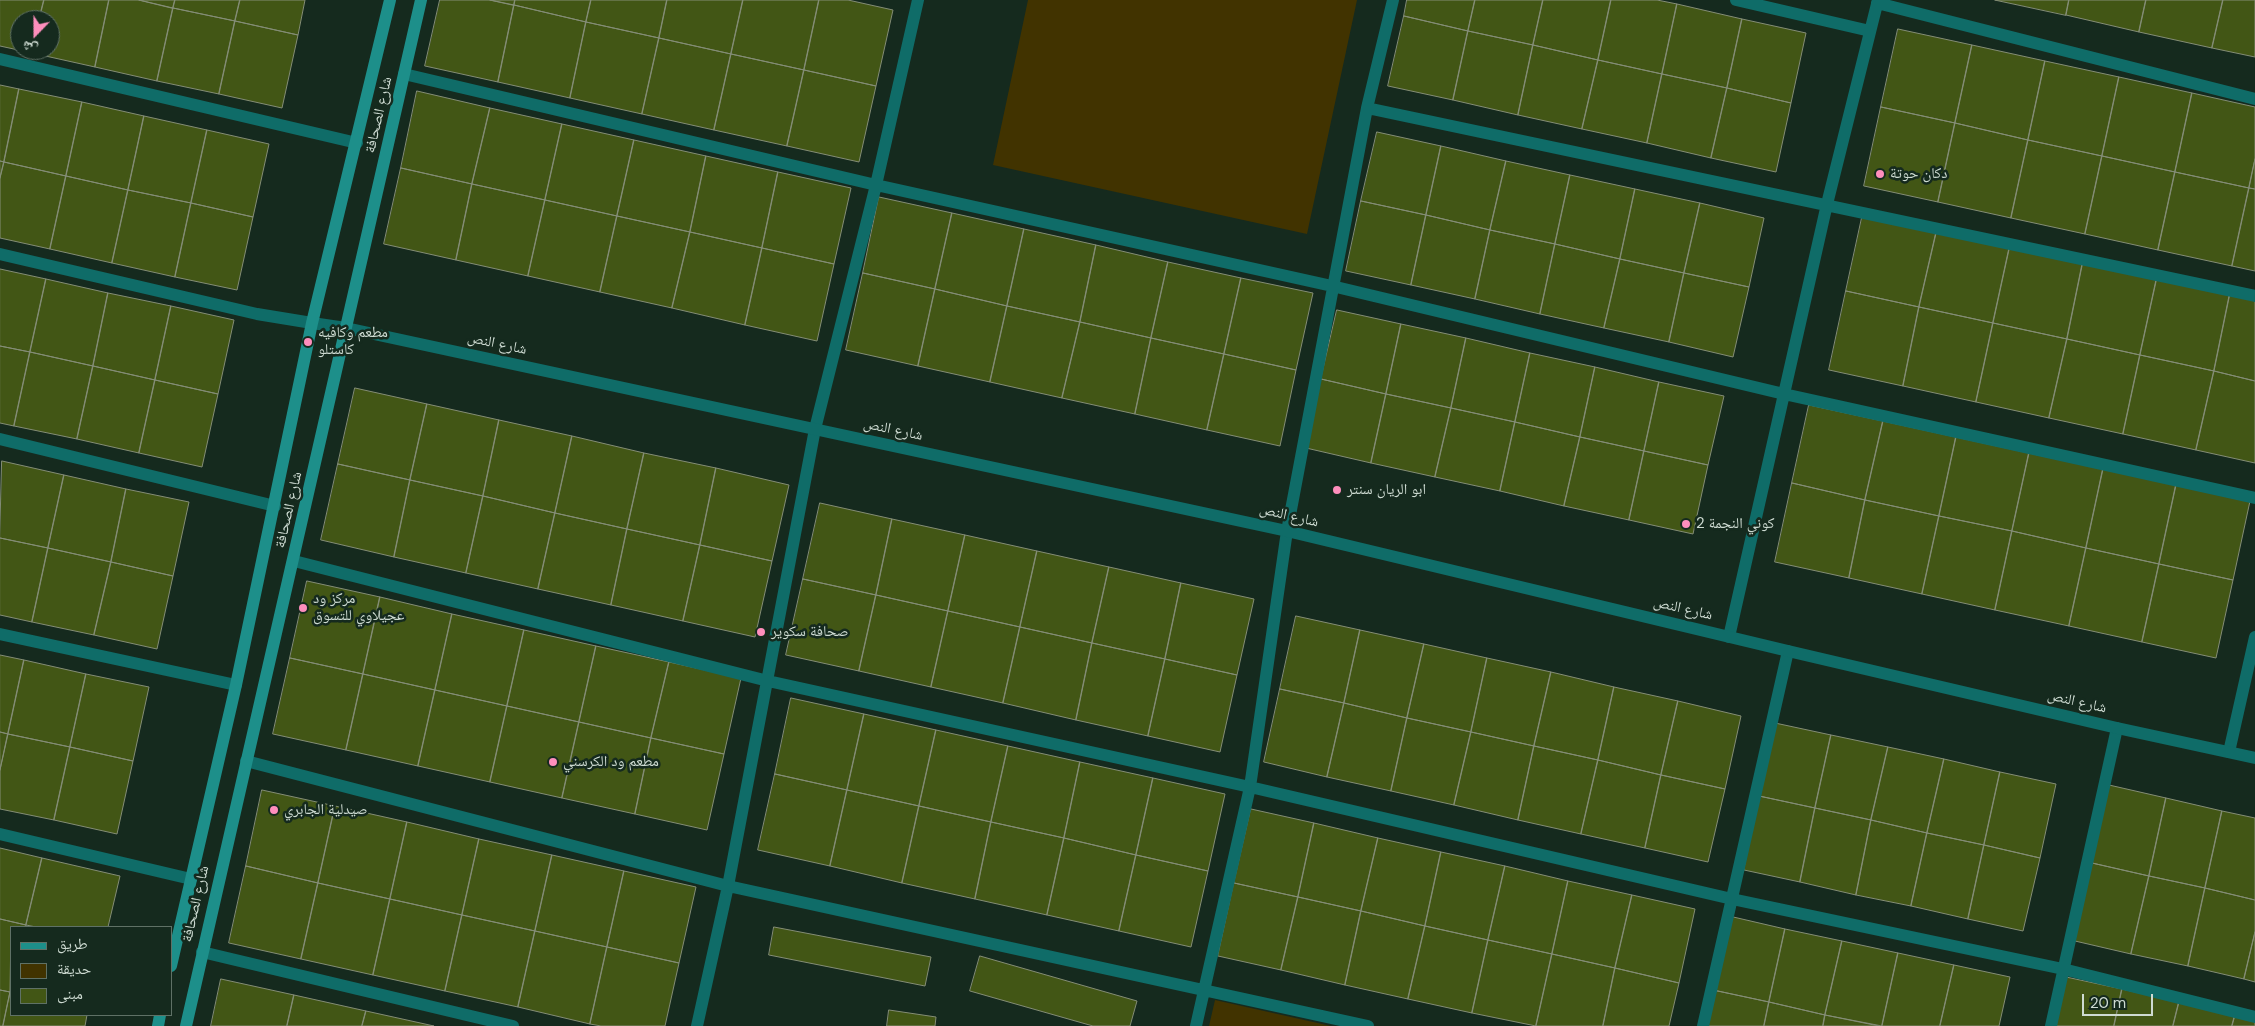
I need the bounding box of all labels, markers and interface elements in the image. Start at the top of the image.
north arrow [10,10,60,60]
text: ش [20,37,40,59]
street label: شارع الصحافة [361,75,397,155]
place label: دكان حوتة [1890,165,1947,183]
marker: دكان حوتة [1874,168,1886,180]
place label: مطعم وكافيه كاستلو [318,324,388,359]
street label: شارع النص [466,329,528,359]
marker: مطعم وكافيه كاستلو [302,336,314,348]
street label: شارع النص [862,415,924,445]
street label: شارع الصحافة [271,470,307,550]
place label: ابو الريان سنتر [1347,481,1426,499]
marker: ابو الريان سنتر [1331,484,1343,496]
street label: شارع النص [1258,500,1320,532]
place label: كوني النجمة 2 [1696,515,1774,533]
marker: كوني النجمة 2 [1680,518,1692,530]
place label: مركز ود عجيلاوي للتسوق [313,590,404,625]
street label: شارع النص [1652,593,1714,625]
marker: مركز ود عجيلاوي للتسوق [297,602,309,614]
place label: صحافة سكوير [771,623,849,641]
marker: صحافة سكوير [755,626,767,638]
street label: شارع النص [2046,686,2108,718]
place label: مطعم ود الكرسني [563,753,659,771]
marker: مطعم ود الكرسني [547,756,559,768]
place label: صيدلية الجابري [284,801,368,819]
marker: صيدلية الجابري [268,804,280,816]
street label: شارع الصحافة [178,864,214,944]
legend [10,926,172,1016]
text: طريق [57,934,88,954]
text: حديقة [57,959,91,979]
text: مبنى [57,984,83,1004]
scale bar [2085,984,2156,1016]
text: 20 m [2090,993,2126,1013]

